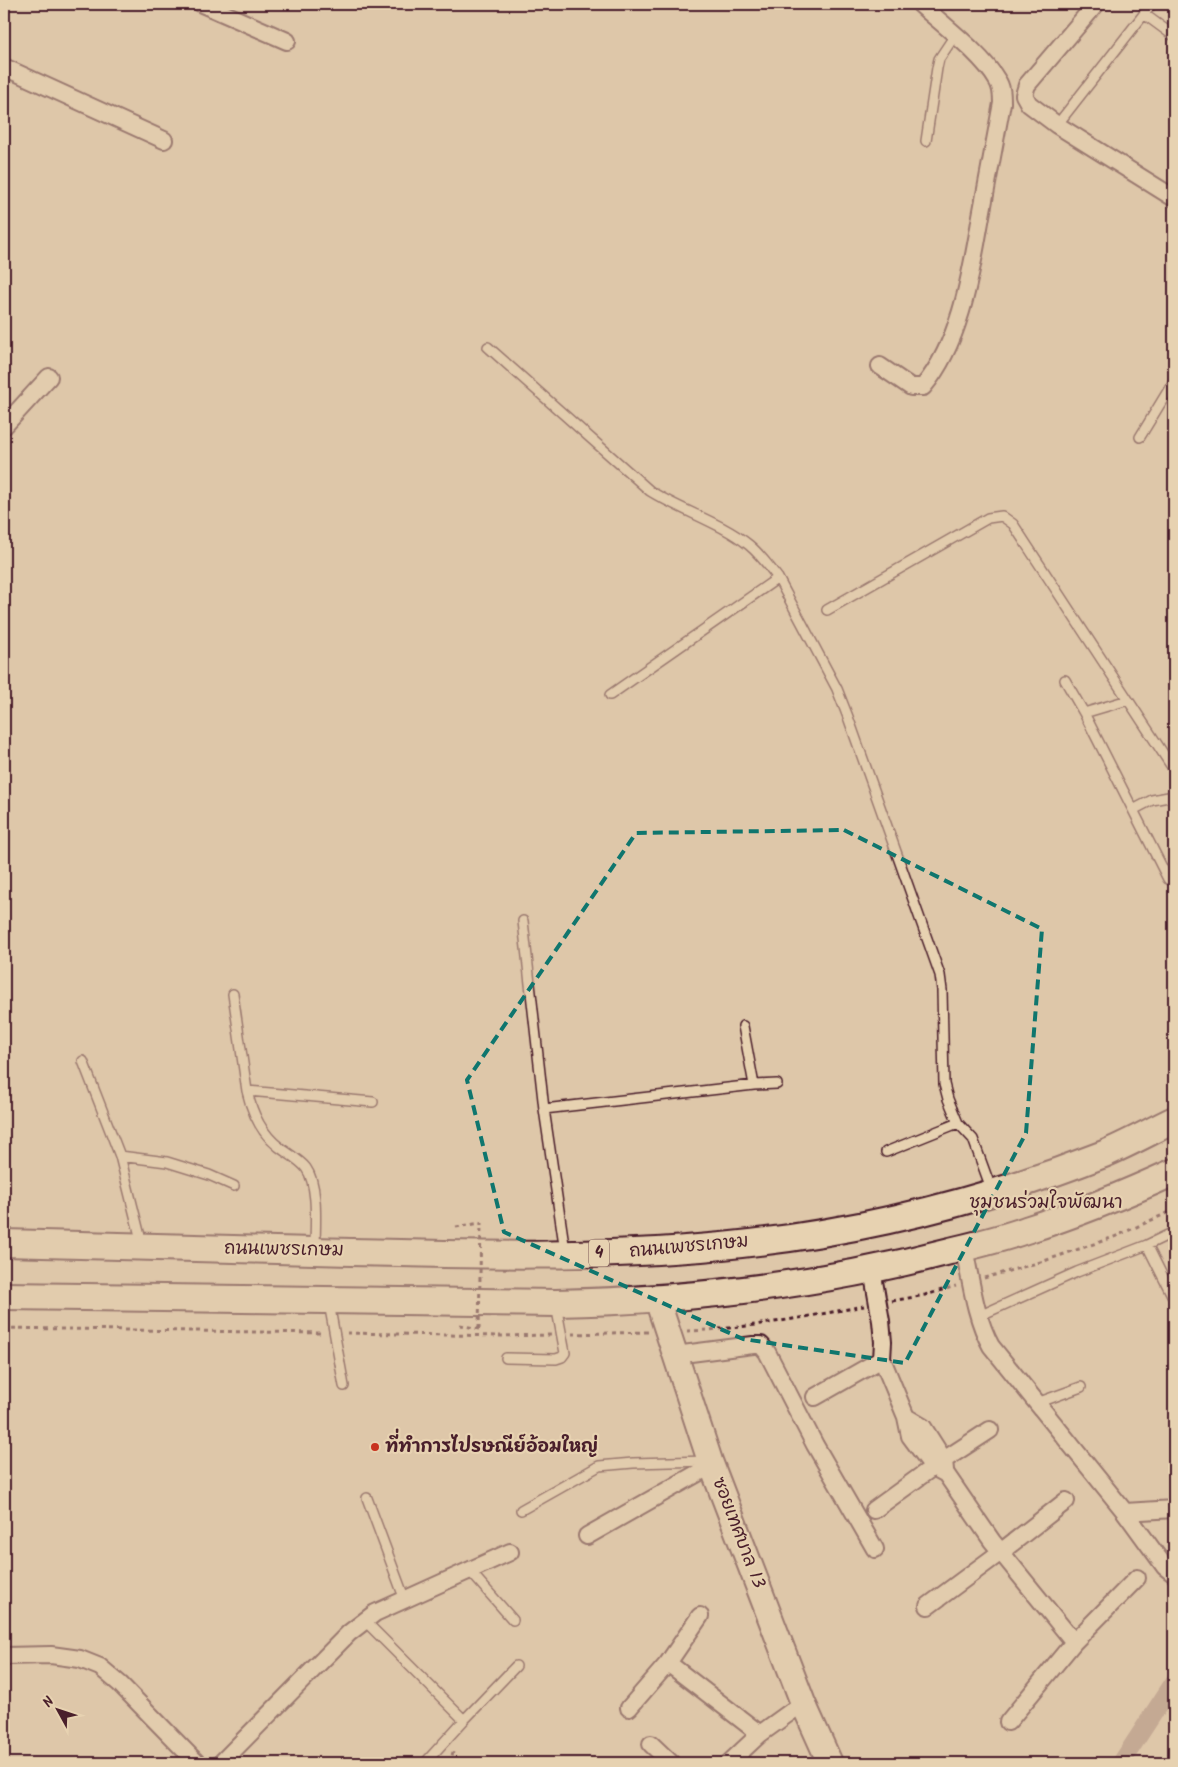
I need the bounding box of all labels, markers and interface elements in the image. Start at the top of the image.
district label: ชุมชนร่วมใจพัฒนา [969,1188,1123,1218]
street label: ถนนเพชรเกษม [628,1227,750,1267]
street label: ถนนเพชรเกษม [224,1234,344,1266]
road number: 4 [589,1240,609,1266]
place label: ที่ทำการไปรษณีย์อ้อมใหญ่ [385,1428,598,1462]
marker: ที่ทำการไปรษณีย์อ้อมใหญ่ [369,1441,381,1453]
street label: ซอยเทศบาล 13 [704,1473,772,1593]
north arrow [32,1684,82,1734]
text: N [38,1692,60,1713]

